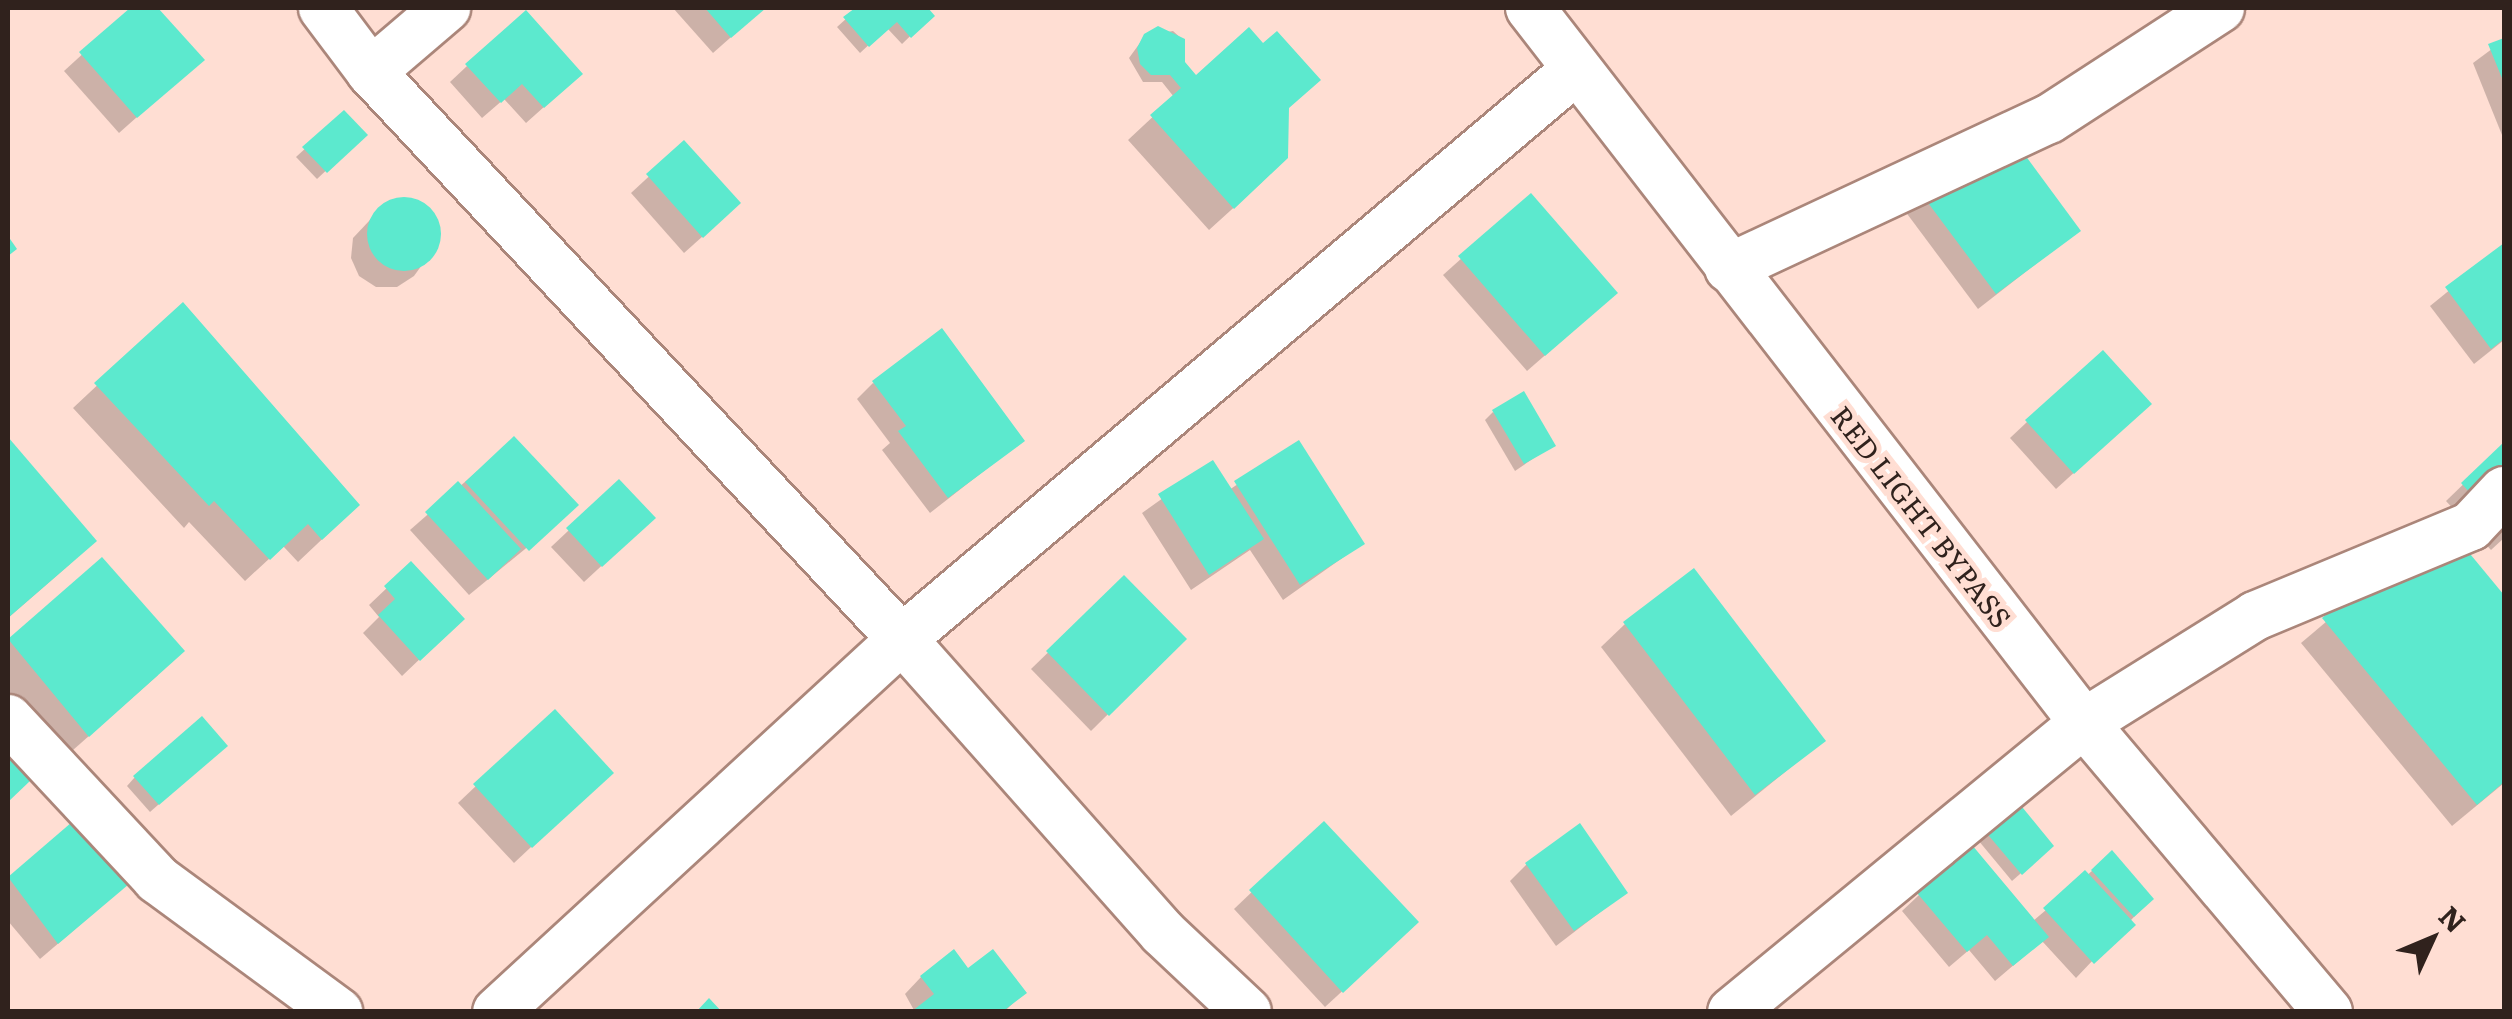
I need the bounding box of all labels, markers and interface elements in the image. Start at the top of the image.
street label: RED LIGHT BYPASS [1825,398,2019,634]
north arrow [2382,889,2482,989]
text: N [2430,895,2477,941]

